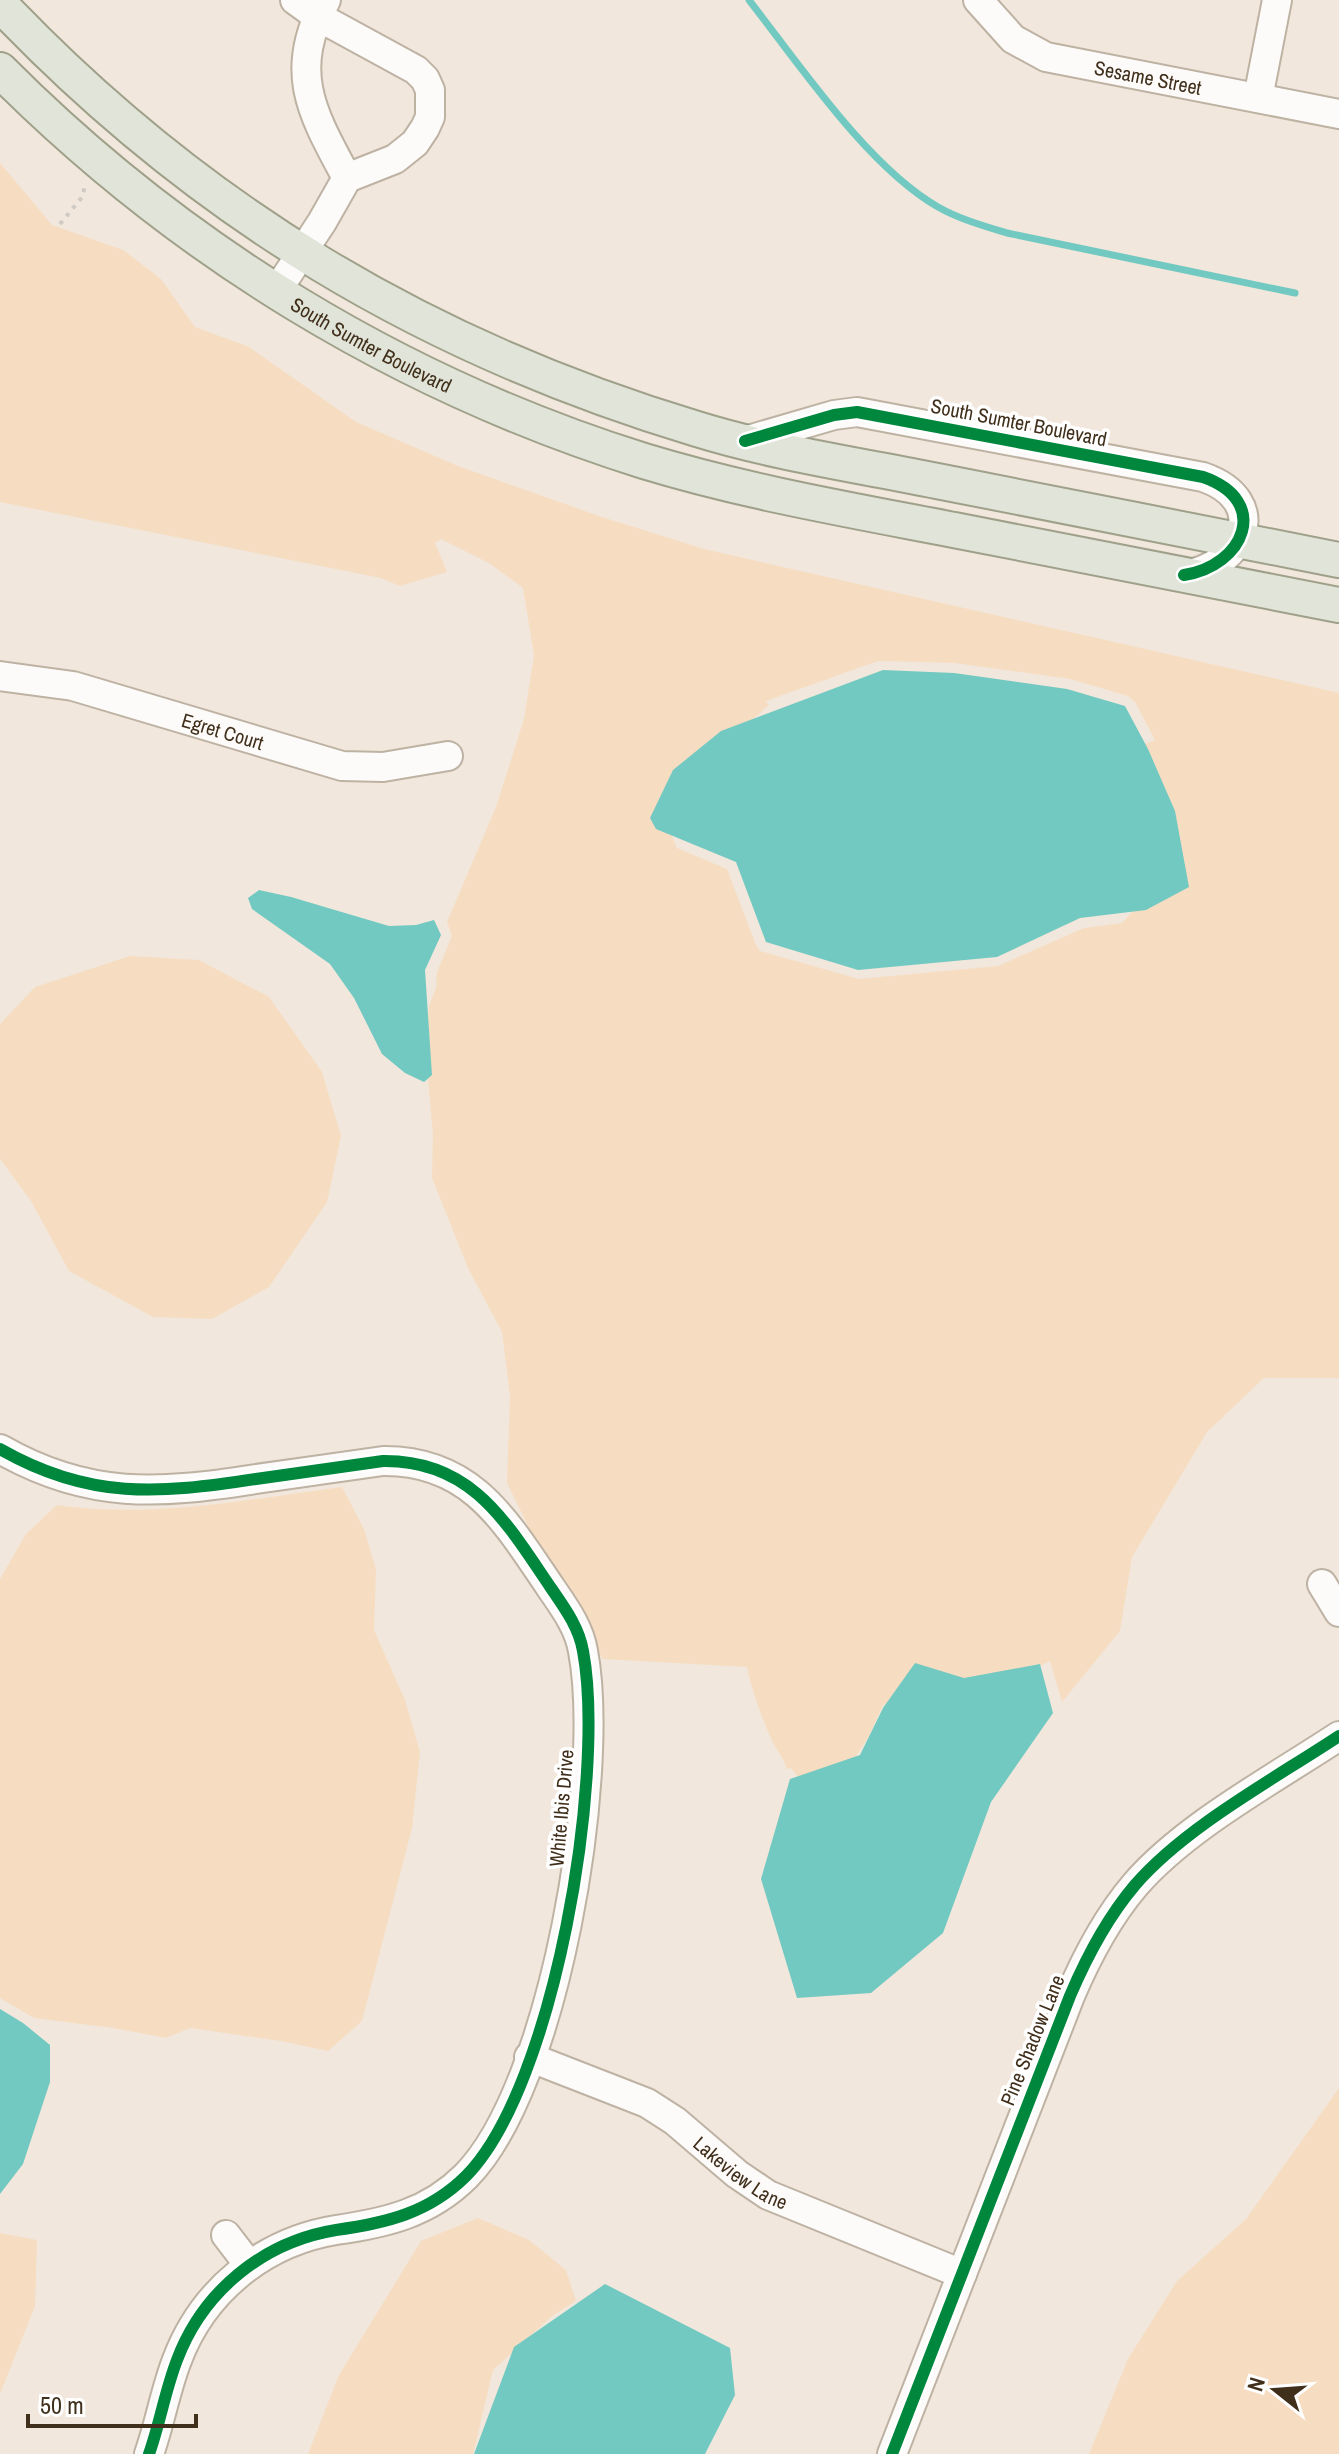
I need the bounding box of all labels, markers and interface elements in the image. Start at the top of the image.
street label: Sesame Street [1092,53,1204,101]
street label: South Sumter Boulevard [286,290,456,398]
street label: South Sumter Boulevard [929,392,1109,452]
street label: Egret Court [179,706,267,756]
street label: White Ibis Drive [542,1748,580,1868]
street label: Pine Shadow Lane [994,1971,1070,2109]
street label: Lakeview Lane [688,2130,792,2215]
north arrow [1235,2350,1315,2430]
text: N [1240,2374,1272,2395]
scale bar [28,2378,196,2428]
text: 50 m [40,2389,84,2421]

